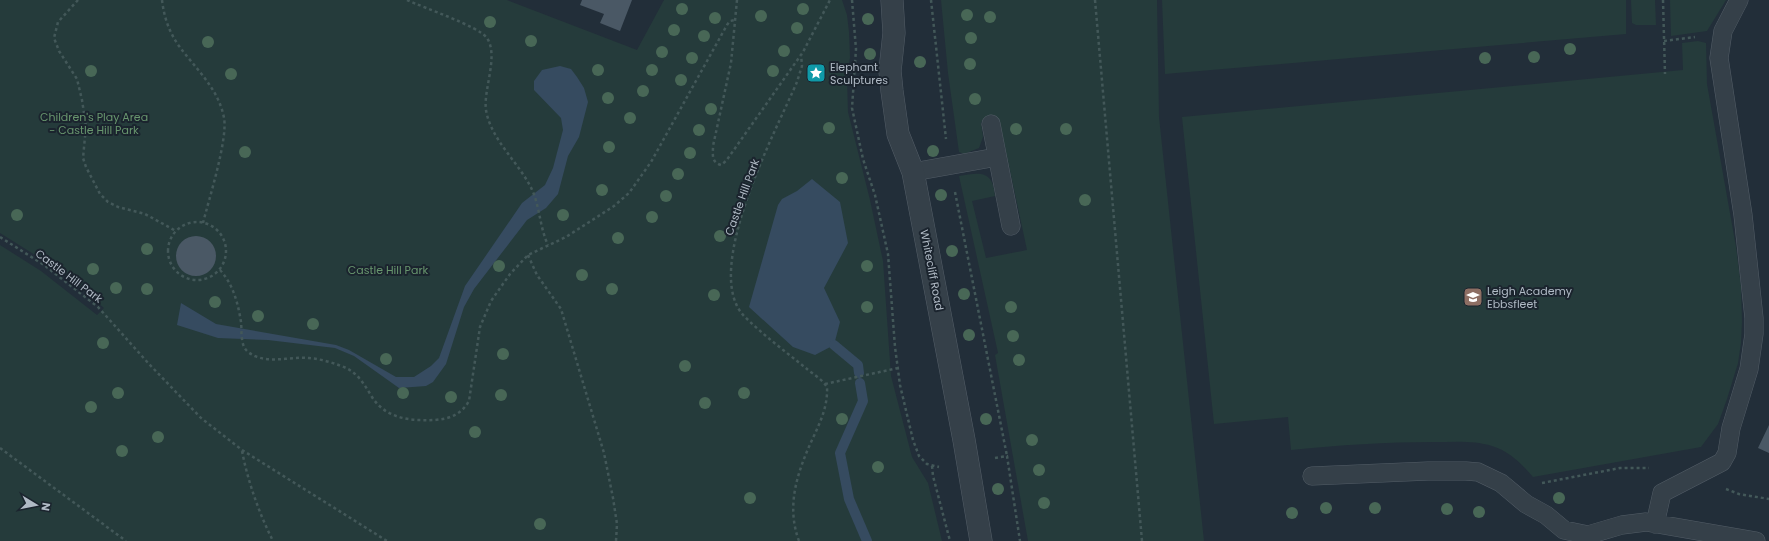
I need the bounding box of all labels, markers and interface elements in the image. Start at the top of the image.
place label: Elephant Sculptures [830,59,888,88]
place icon: Elephant Sculptures [805,62,827,84]
park label: Children's Play Area - Castle Hill Park [40,109,148,138]
street label: Castle Hill Park [721,156,763,238]
street label: Whitecliff Road [916,228,948,312]
street label: Castle Hill Park [32,245,106,307]
park label: Castle Hill Park [348,262,429,278]
place label: Leigh Academy Ebbsfleet [1487,283,1573,312]
school or university icon: Leigh Academy Ebbsfleet [1462,286,1484,308]
north arrow [16,485,56,525]
text: N [37,501,54,512]

